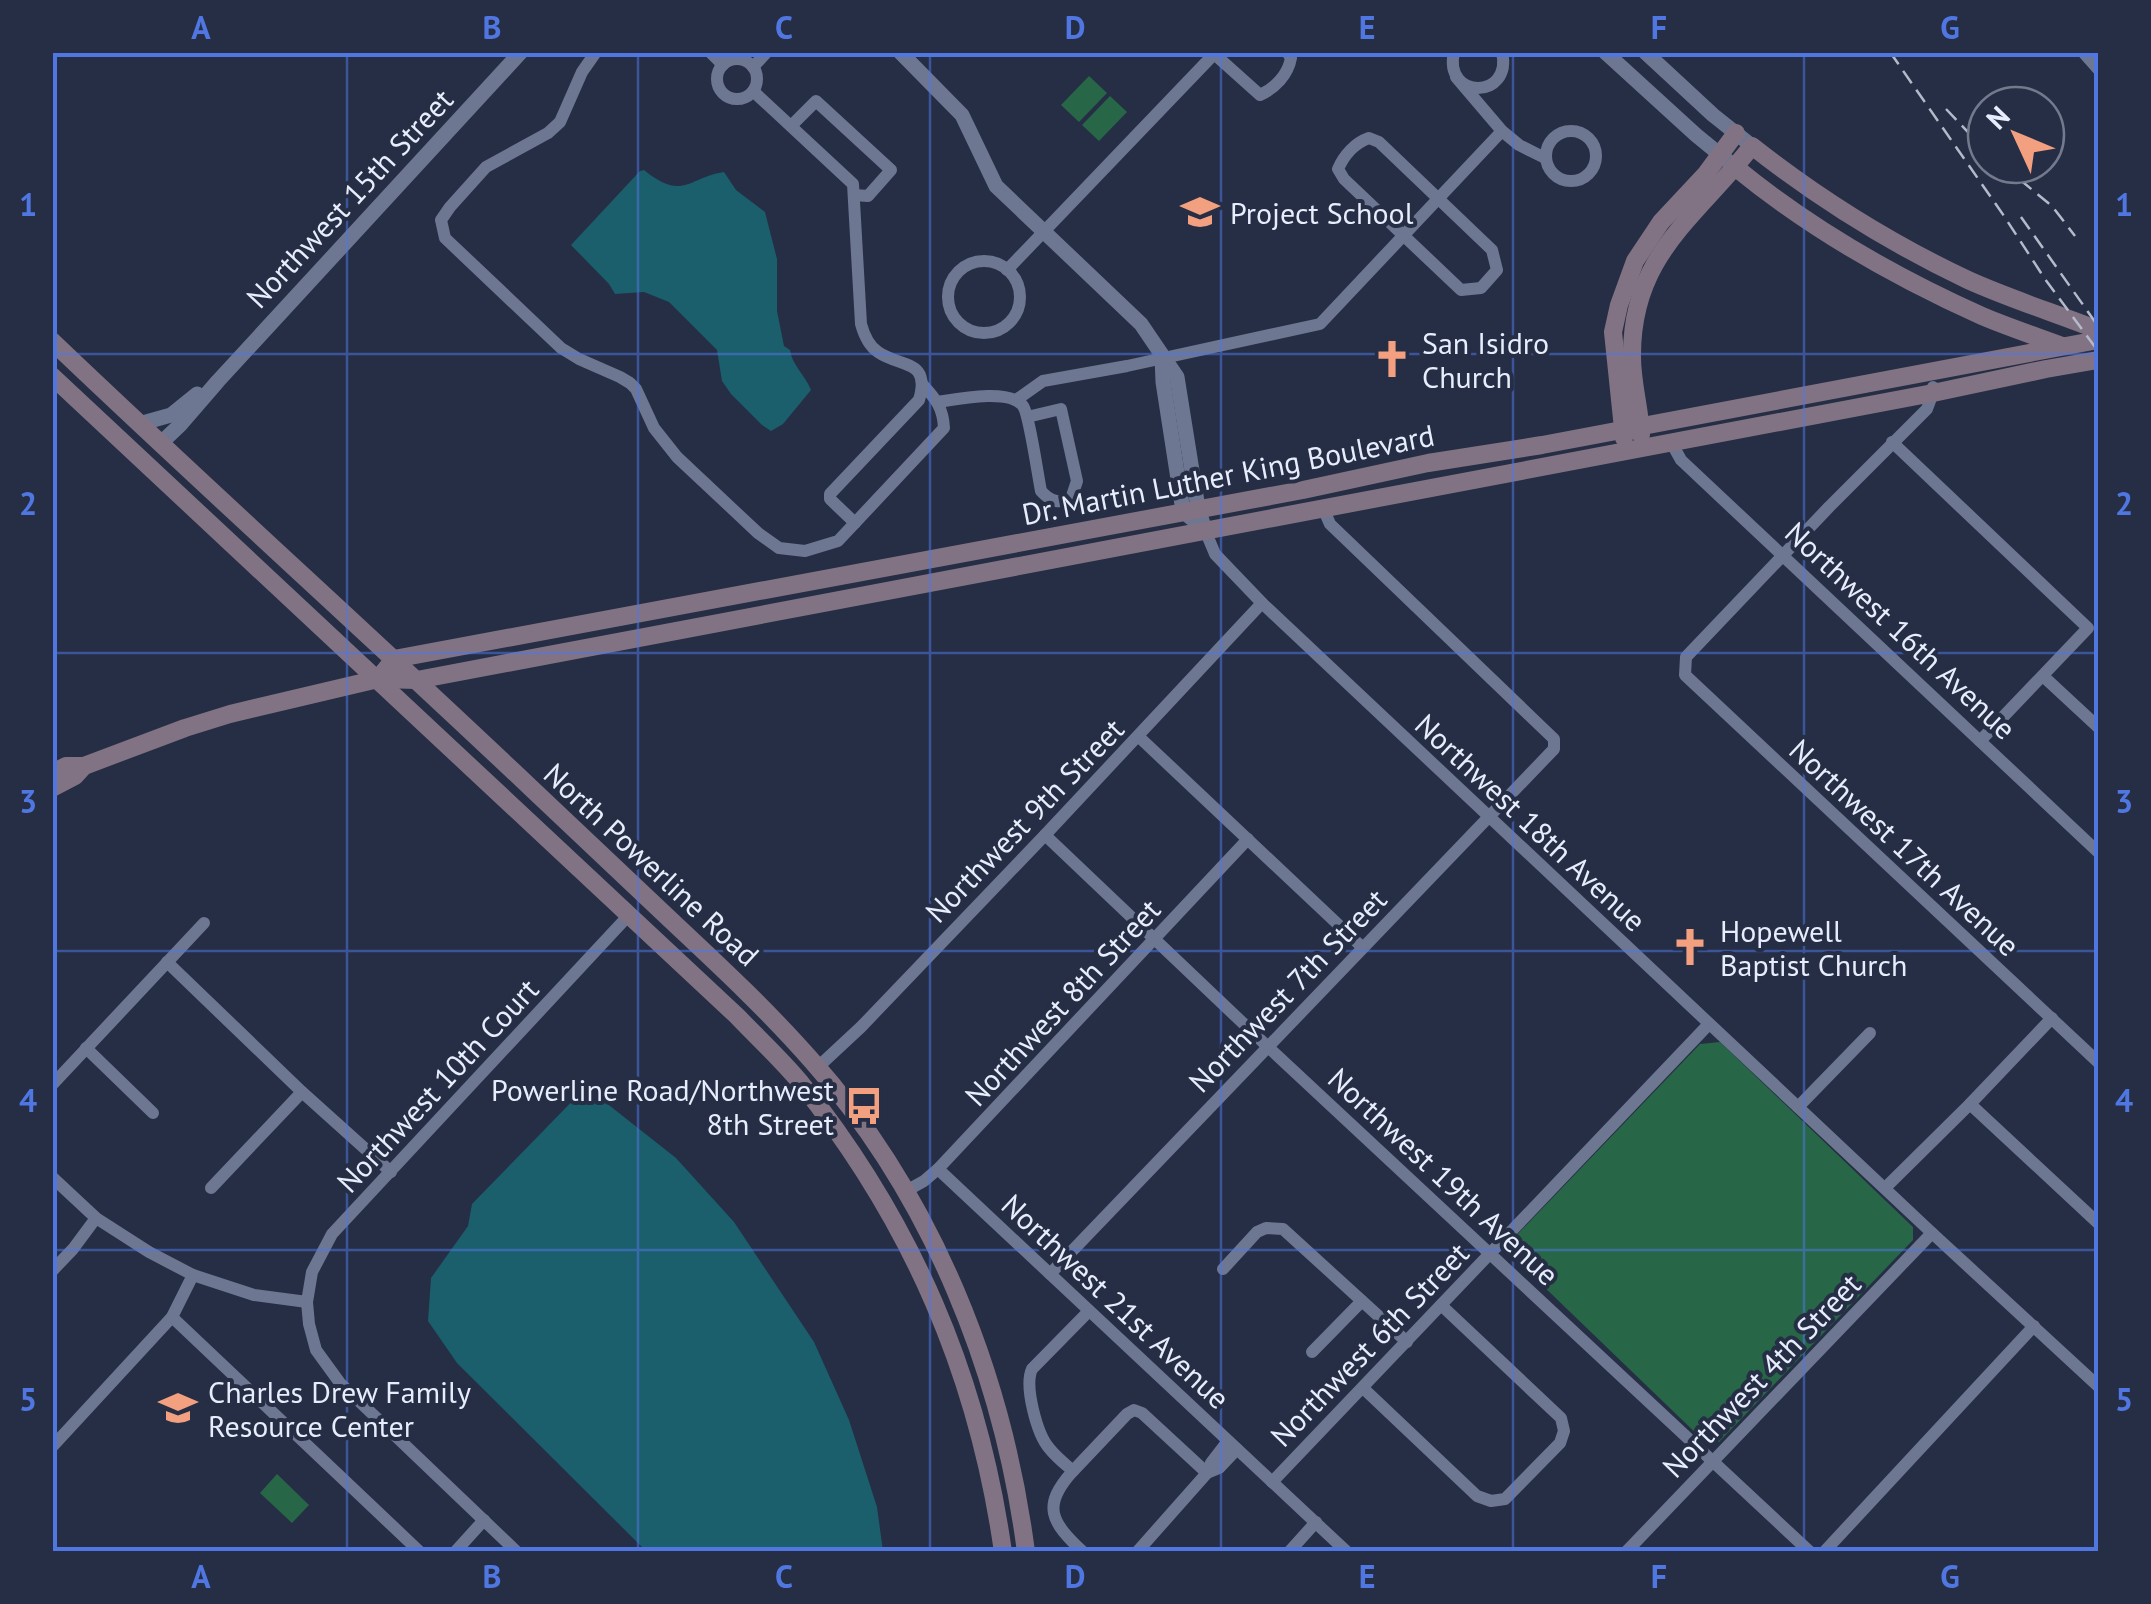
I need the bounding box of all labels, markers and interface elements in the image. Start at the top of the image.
text: A [191,6,211,48]
text: B [483,6,501,48]
text: C [775,6,793,48]
text: D [1065,6,1085,48]
text: E [1359,6,1375,48]
text: F [1651,6,1667,48]
text: G [1940,6,1960,48]
street label: Northwest 15th Street [237,80,461,316]
north arrow [1966,85,2066,185]
text: N [1978,98,2017,137]
text: 1 [19,183,37,225]
text: 1 [2115,183,2133,225]
school or university icon: Project School [1179,191,1221,233]
place label: Project School [1230,193,1414,232]
place label: San Isidro Church [1422,323,1549,396]
church icon: San Isidro Church [1371,338,1413,380]
street label: Dr. Martin Luther King Boulevard [1019,415,1437,533]
text: 2 [19,482,37,524]
text: 2 [2115,482,2133,524]
street label: Northwest 16th Avenue [1777,513,2025,747]
street label: Northwest 18th Avenue [1407,705,1655,939]
street label: Northwest 9th Street [916,710,1132,930]
street label: Northwest 17th Avenue [1782,730,2028,964]
street label: North Powerline Road [536,754,768,974]
text: 3 [19,780,37,822]
text: 3 [2115,780,2133,822]
street label: Northwest 7th Street [1180,880,1394,1100]
street label: Northwest 8th Street [956,890,1168,1114]
place label: Hopewell Baptist Church [1720,911,1908,984]
church icon: Hopewell Baptist Church [1669,926,1711,968]
street label: Northwest 10th Court [328,970,546,1200]
street label: Northwest 19th Avenue [1320,1059,1568,1293]
place label: Powerline Road/Northwest 8th Street [491,1070,834,1143]
text: 4 [19,1079,37,1121]
text: 4 [2115,1079,2133,1121]
bus stop icon: Powerline Road/Northwest 8th Street [843,1085,885,1127]
street label: Northwest 21st Avenue [994,1185,1238,1417]
street label: Northwest 6th Street [1261,1234,1477,1454]
street label: Northwest 4th Street [1653,1265,1869,1485]
place label: Charles Drew Family Resource Center [208,1372,471,1445]
text: 5 [19,1378,37,1420]
text: 5 [2115,1378,2133,1420]
school or university icon: Charles Drew Family Resource Center [157,1387,199,1429]
text: A [191,1555,211,1597]
text: B [483,1555,501,1597]
text: C [775,1555,793,1597]
text: D [1065,1555,1085,1597]
text: E [1359,1555,1375,1597]
text: F [1651,1555,1667,1597]
text: G [1940,1555,1960,1597]

